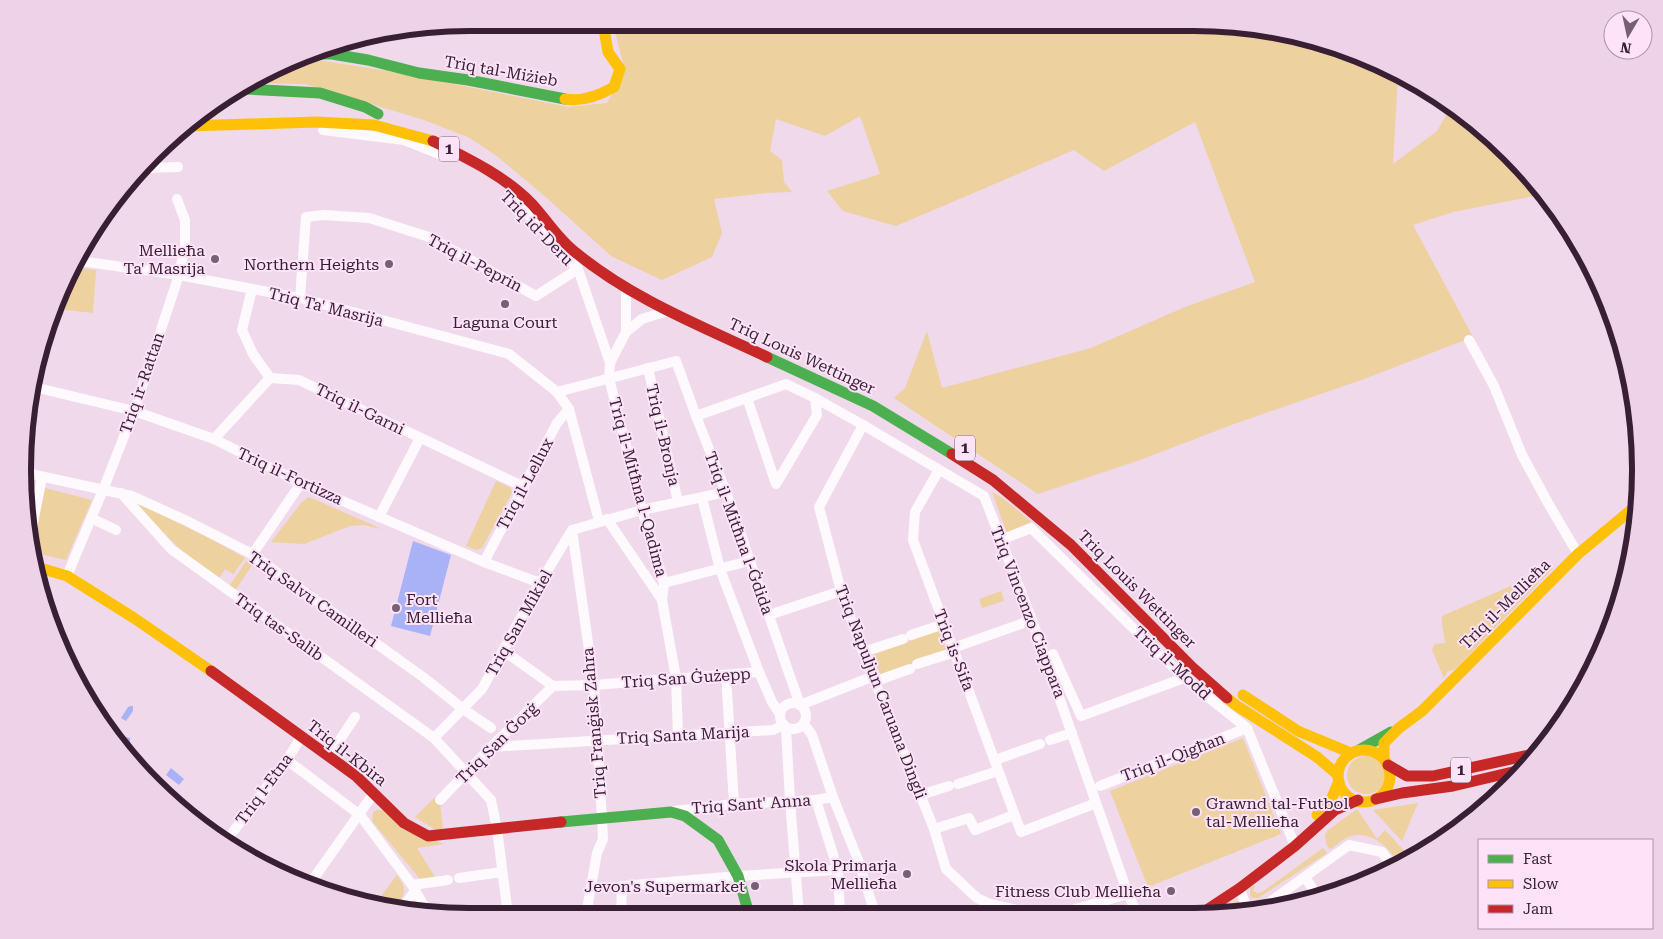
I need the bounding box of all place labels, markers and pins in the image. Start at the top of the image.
place label: Mellieħa Ta' Masrija [124,241,205,278]
marker: Mellieħa Ta' Masrija [209,253,221,265]
place label: Northern Heights [244,255,379,274]
marker: Northern Heights [383,258,395,270]
marker: Laguna Court [499,298,511,310]
place label: Laguna Court [453,313,558,332]
place label: Fort Mellieħa [406,590,473,627]
marker: Fort Mellieħa [390,602,402,614]
place label: Grawnd tal-Futbol tal-Mellieħa [1206,794,1348,831]
marker: Grawnd tal-Futbol tal-Mellieħa [1190,806,1202,818]
place label: Skola Primarja Mellieħa [785,856,897,893]
marker: Skola Primarja Mellieħa [901,868,913,880]
place label: Jevon's Supermarket [584,877,745,896]
marker: Jevon's Supermarket [749,880,761,892]
place label: Fitness Club Mellieħa [995,882,1161,901]
marker: Fitness Club Mellieħa [1165,885,1177,897]

